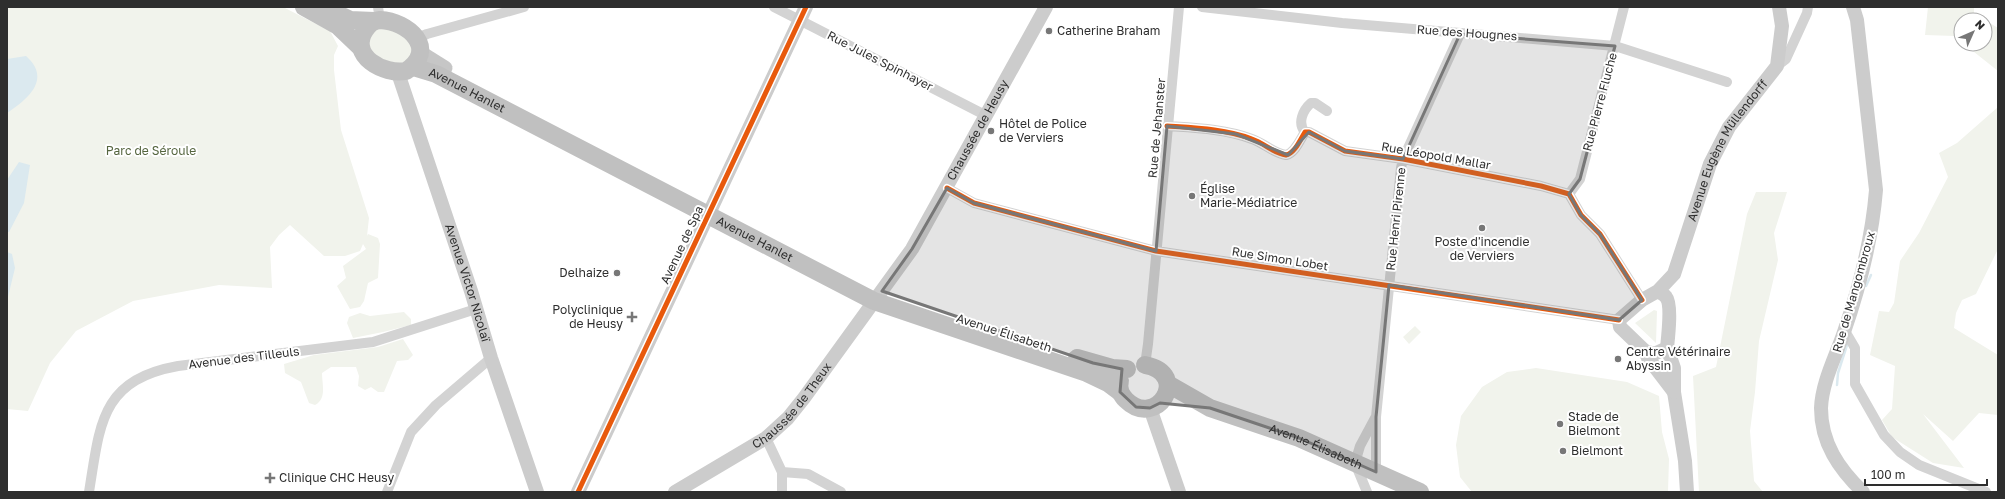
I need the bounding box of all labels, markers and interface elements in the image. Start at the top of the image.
north arrow [1953,12,1993,52]
text: N [1973,17,1988,32]
street label: Rue des Hougnes [1416,22,1518,43]
place label: Catherine Braham [1057,23,1160,38]
marker: Catherine Braham [1044,26,1054,36]
street label: Rue Jules Spinhayer [825,27,936,94]
street label: Rue Pierre Fluche [1579,51,1620,153]
street label: Avenue Hanlet [427,64,508,116]
street label: Avenue Eugène Müllendorff [1684,76,1771,223]
street label: Chaussée de Heusy [943,77,1011,183]
street label: Rue de Jehanster [1145,77,1168,179]
place label: Hôtel de Police de Verviers [999,116,1087,145]
marker: Hôtel de Police de Verviers [986,126,996,136]
street label: Rue Léopold Mallar [1380,138,1492,173]
park label: Parc de Séroule [106,143,196,158]
street label: Rue Henri Pirenne [1383,167,1408,271]
place label: Église Marie-Médiatrice [1200,181,1297,210]
marker: Église Marie-Médiatrice [1187,191,1197,201]
street label: Avenue de Spa [657,203,706,286]
street label: Avenue Hanlet [714,213,796,265]
street label: Avenue Victor Nicolaï [442,222,494,344]
marker: Poste d'incendie de Verviers [1477,223,1487,233]
street label: Rue de Mangombroux [1829,229,1878,354]
place label: Poste d'incendie de Verviers [1434,234,1530,263]
street label: Rue Simon Lobet [1231,243,1329,274]
place label: Delhaize [559,265,609,280]
marker: Delhaize [612,268,622,278]
place label: Polyclinique de Heusy [552,302,623,331]
street label: Avenue Élisabeth [955,310,1054,355]
marker: Polyclinique de Heusy [626,311,638,323]
street label: Avenue des Tilleuls [188,343,300,372]
place label: Centre Vétérinaire Abyssin [1626,344,1731,373]
marker: Centre Vétérinaire Abyssin [1613,354,1623,364]
street label: Chaussée de Theux [749,359,835,452]
place label: Stade de Bielmont [1568,409,1620,438]
marker: Stade de Bielmont [1555,419,1565,429]
street label: Avenue Élisabeth [1267,420,1365,472]
place label: Bielmont [1571,443,1623,458]
marker: Bielmont [1558,446,1568,456]
scale bar [1865,461,1987,487]
text: 100 m [1871,467,1905,482]
place label: Clinique CHC Heusy [279,470,395,485]
marker: Clinique CHC Heusy [264,472,276,484]

